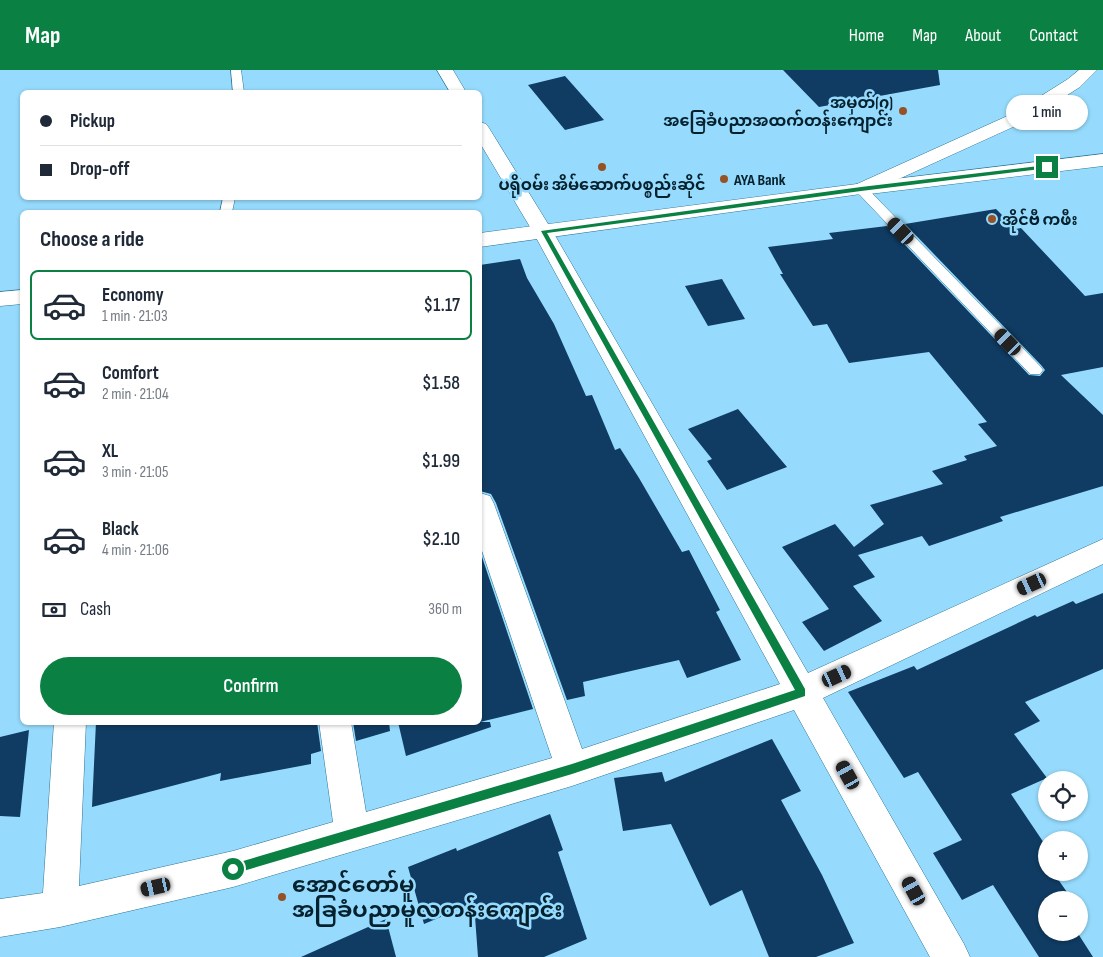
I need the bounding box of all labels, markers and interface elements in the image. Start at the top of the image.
text: Map [25,21,60,50]
text: Home [849,25,884,46]
text: Map [912,25,937,46]
text: About [965,25,1001,46]
text: Contact [1029,25,1078,46]
place label: အမှတ်(၇) အခြေခံပညာအထက်တန်းကျောင်း [663,91,893,134]
callout: 1 min [1006,94,1088,129]
text: 1 min [1032,103,1062,122]
marker: အမှတ်(၇) အခြေခံပညာအထက်တန်းကျောင်း [897,105,909,117]
text: Pickup [70,110,115,133]
route end [1036,156,1058,178]
text: Drop-off [70,158,130,181]
marker: ပရိုဝမ်း အိမ်ဆောက်ပစ္စည်းဆိုင် [596,161,608,173]
place label: AYA Bank [733,171,786,190]
place label: ပရိုဝမ်း အိမ်ဆောက်ပစ္စည်းဆိုင် [498,173,706,198]
marker: AYA Bank [718,173,730,185]
place label: အိုင်ဗီ ကဖီး [1002,208,1078,233]
marker: အိုင်ဗီ ကဖီး [986,213,998,225]
car [885,215,916,247]
text: Choose a ride [40,226,144,253]
icon: car [42,283,87,328]
text: Economy [102,284,164,307]
text: $1.17 [424,294,460,317]
text: 1 min · 21:03 [102,307,168,326]
car [992,326,1023,358]
icon: car [42,361,87,406]
text: Comfort [102,362,159,385]
text: $1.58 [422,372,460,395]
text: 2 min · 21:04 [102,385,169,404]
icon: car [42,439,87,484]
text: XL [102,440,118,463]
text: $1.99 [422,450,460,473]
text: 3 min · 21:05 [102,463,168,482]
icon: car [42,517,87,562]
text: Black [102,518,139,541]
text: $2.10 [422,528,460,551]
text: 4 min · 21:06 [102,541,169,560]
car [1015,571,1048,597]
icon: cash [40,596,68,624]
text: Cash [80,598,111,621]
text: 360 m [428,600,462,619]
button: Confirm [40,657,462,715]
car [820,663,853,689]
car [834,758,861,792]
map controls [1038,771,1088,941]
button: locate [1038,771,1088,821]
button: + [1038,831,1088,881]
route start [222,858,244,880]
place label: အောင်တော်မူ အခြခံပညာမူလတန်းကျောင်း [292,869,563,928]
car [900,874,927,908]
car [139,876,172,898]
marker: အောင်တော်မူ အခြခံပညာမူလတန်းကျောင်း [276,891,288,903]
button: − [1038,891,1088,941]

